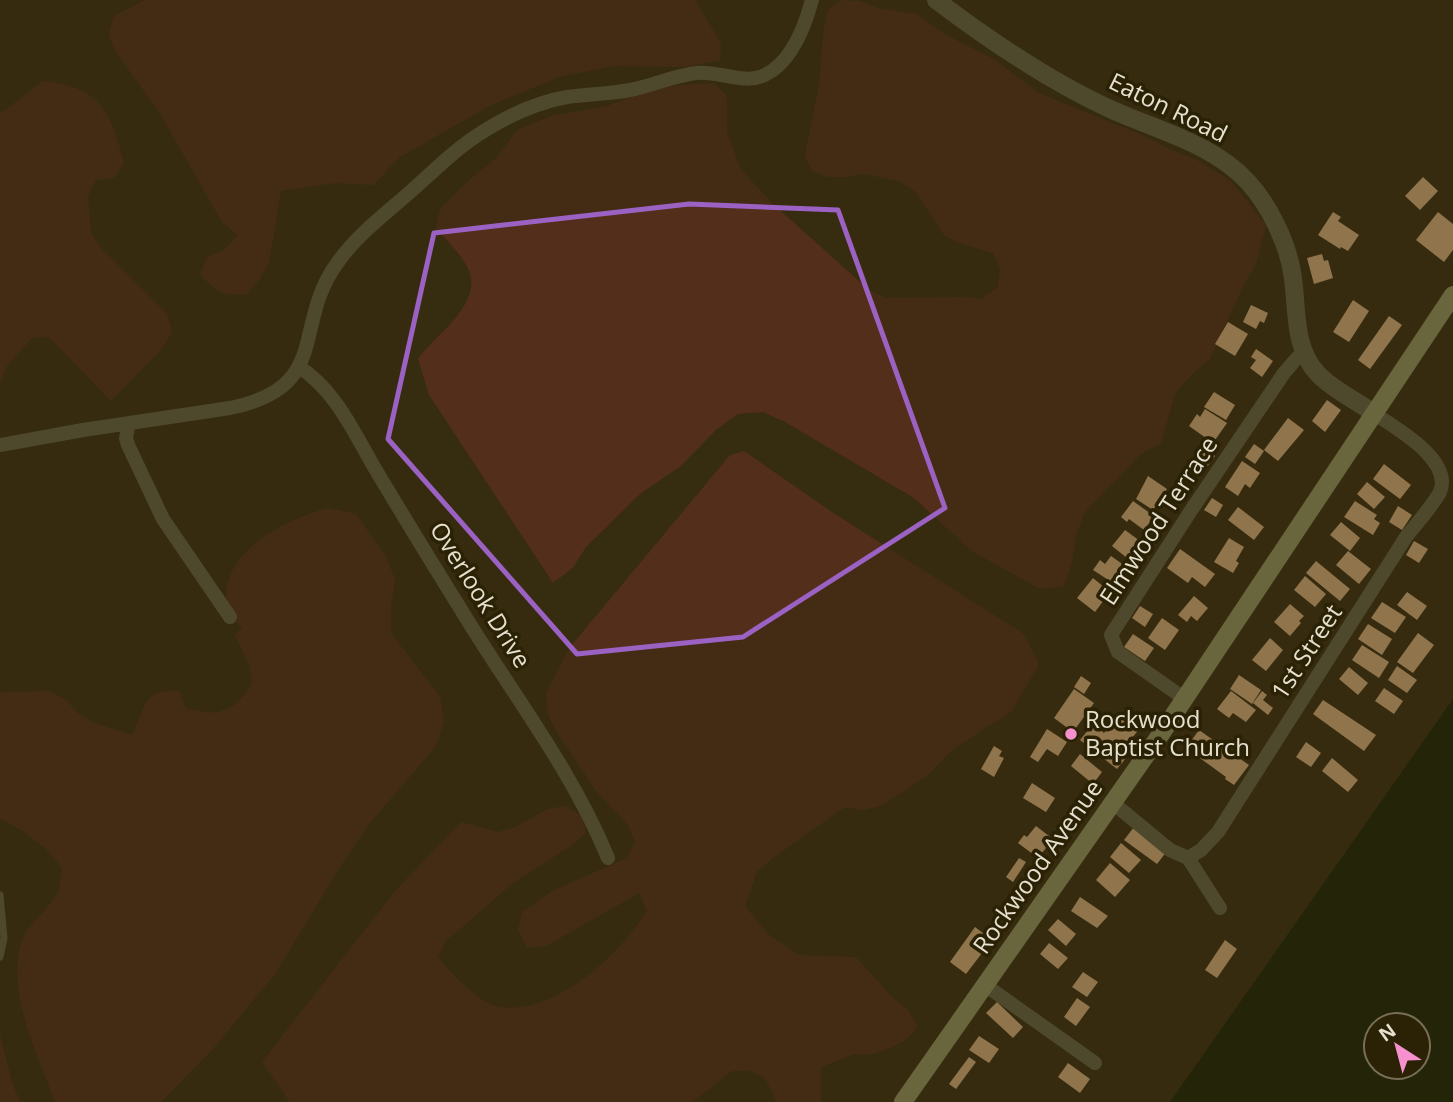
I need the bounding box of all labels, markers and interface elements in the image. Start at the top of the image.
street label: Eaton Road [1104,64,1233,150]
street label: Elmwood Terrace [1091,430,1225,611]
street label: Overlook Drive [423,515,539,674]
street label: 1st Street [1263,597,1349,705]
place label: Rockwood Baptist Church [1085,702,1250,763]
marker: Rockwood Baptist Church [1063,726,1079,742]
street label: Rockwood Avenue [964,773,1109,960]
north arrow [1362,1011,1432,1081]
text: N [1373,1017,1401,1047]

